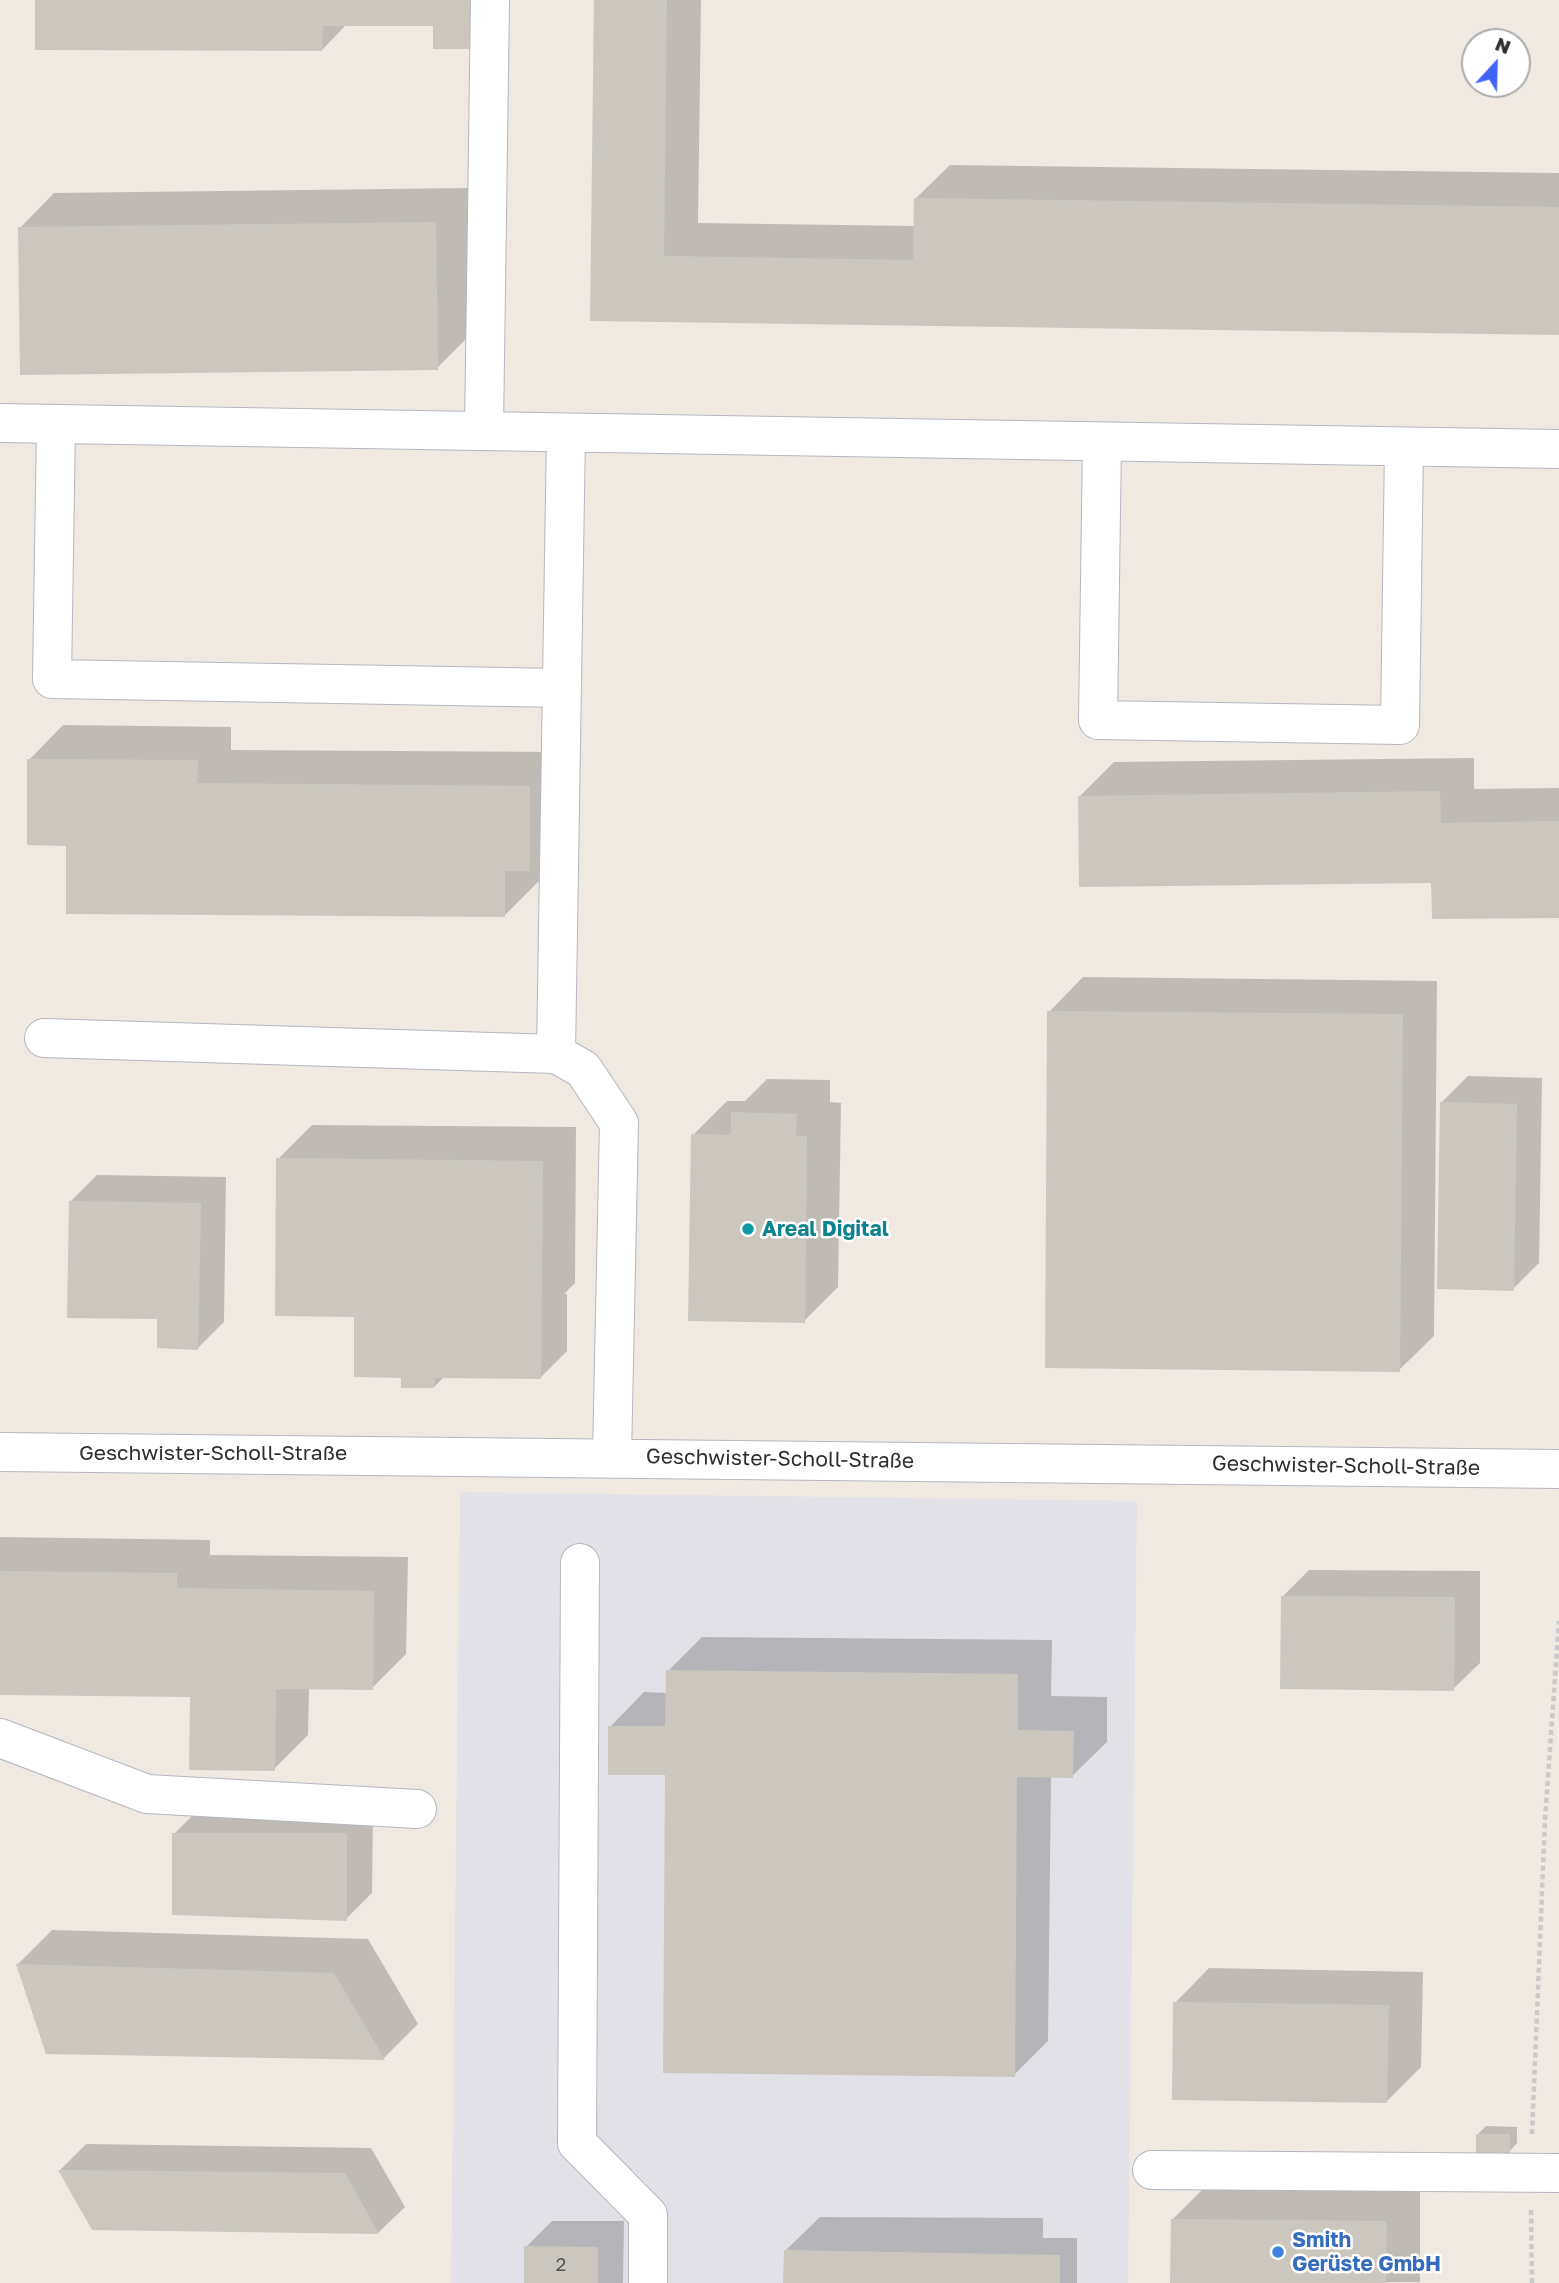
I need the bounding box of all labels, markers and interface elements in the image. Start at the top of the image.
north arrow [1461,28,1531,98]
text: N [1492,32,1514,58]
place label: Areal Digital [762,1216,889,1242]
marker: Areal Digital [740,1221,756,1237]
street label: Geschwister-Scholl-Straße [79,1440,347,1466]
street label: Geschwister-Scholl-Straße [646,1444,914,1474]
street label: Geschwister-Scholl-Straße [1212,1451,1480,1481]
place label: Smith Gerüste GmbH [1292,2227,1441,2277]
marker: Smith Gerüste GmbH [1270,2244,1286,2260]
house number: 2 [556,2254,566,2276]

